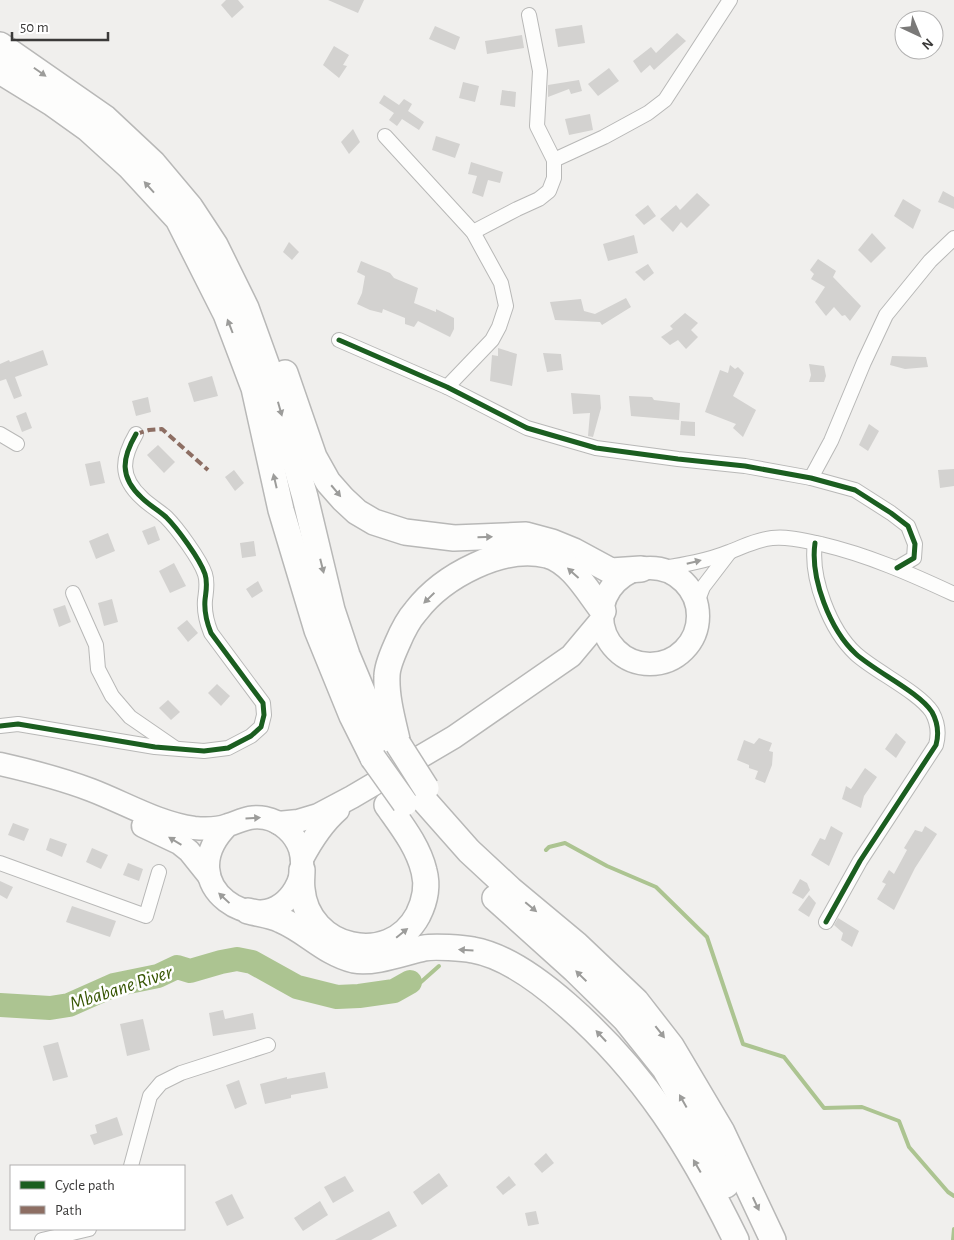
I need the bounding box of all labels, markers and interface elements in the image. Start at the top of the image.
scale bar [12,10,109,42]
north arrow [894,10,944,60]
text: 50 m [20,20,49,35]
text: N [919,35,936,52]
one-way arrow [34,67,47,77]
one-way arrow [143,181,155,193]
one-way arrow [226,318,234,333]
one-way arrow [276,402,284,417]
one-way arrow [271,474,279,489]
one-way arrow [330,484,341,497]
one-way arrow [477,533,493,541]
one-way arrow [686,558,701,566]
one-way arrow [318,559,326,574]
one-way arrow [567,567,579,579]
one-way arrow [423,592,435,604]
one-way arrow [245,814,261,822]
one-way arrow [169,837,182,846]
one-way arrow [218,892,230,904]
one-way arrow [524,901,537,912]
one-way arrow [395,928,408,939]
one-way arrow [458,945,474,953]
water label: Mbabane River [67,962,175,1014]
one-way arrow [575,970,587,982]
one-way arrow [655,1025,665,1039]
one-way arrow [595,1030,607,1042]
one-way arrow [679,1095,688,1108]
one-way arrow [693,1159,702,1172]
legend [10,1165,185,1230]
text: Cycle path [55,1178,115,1193]
one-way arrow [752,1197,760,1211]
text: Path [55,1203,82,1218]

